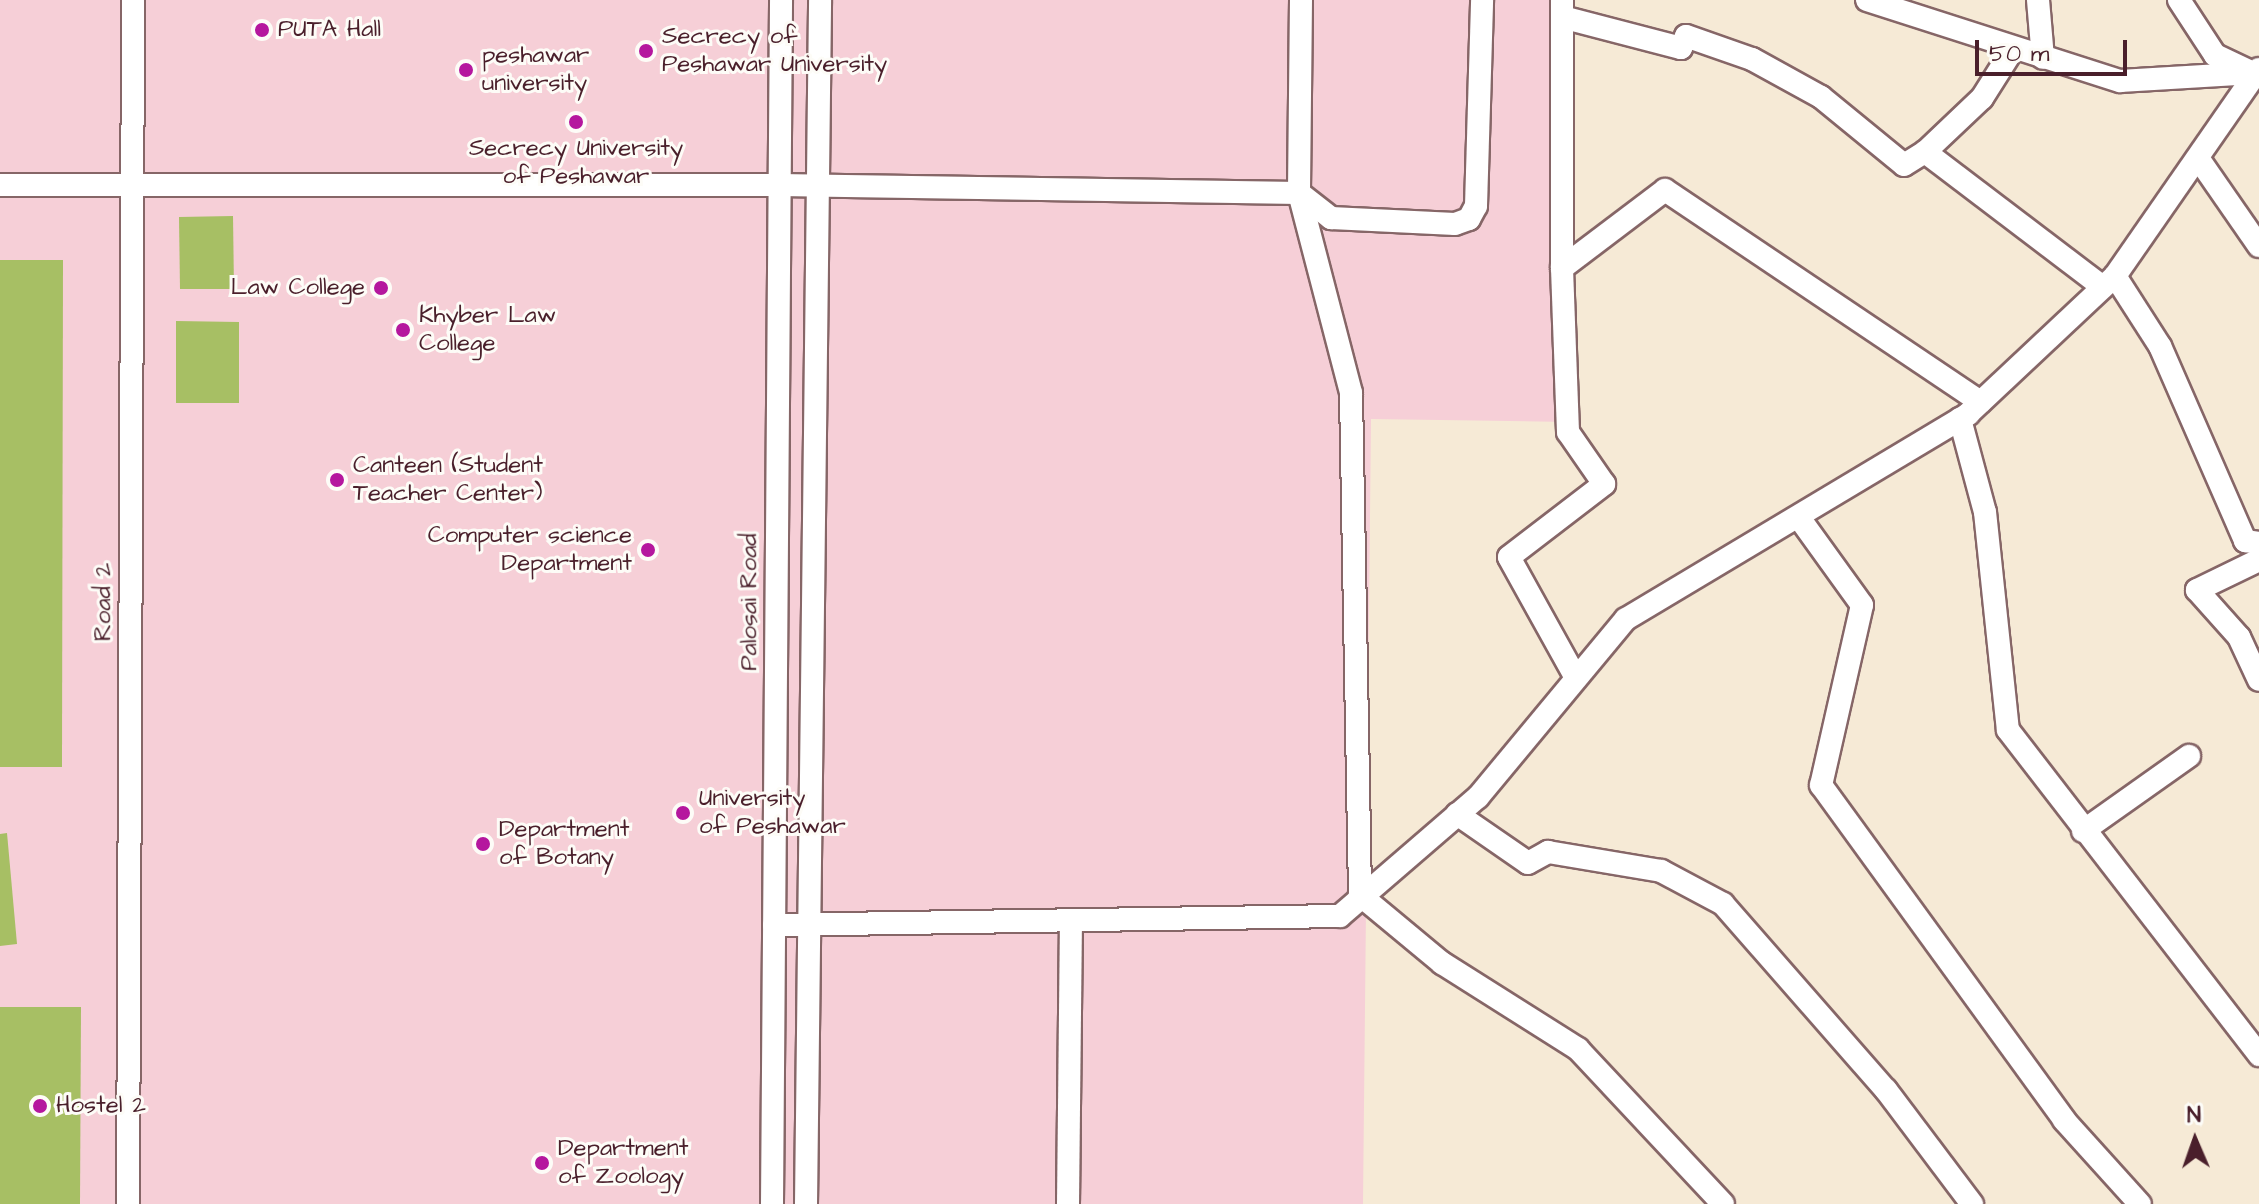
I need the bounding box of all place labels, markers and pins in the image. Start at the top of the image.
place label: PUTA Hall [278,16,381,44]
marker: PUTA Hall [253,21,271,39]
place label: Secrecy of Peshawar University [662,23,887,79]
place label: peshawar university [482,42,589,98]
marker: Secrecy of Peshawar University [637,42,655,60]
marker: peshawar university [457,61,475,79]
marker: Secrecy University of Peshawar [567,113,585,131]
place label: Secrecy University of Peshawar [469,135,683,191]
place label: Law College [231,274,365,302]
marker: Law College [372,279,390,297]
place label: Khyber Law College [419,302,556,358]
marker: Khyber Law College [394,321,412,339]
place label: Canteen (Student Teacher Center) [353,452,543,508]
marker: Canteen (Student Teacher Center) [328,471,346,489]
place label: Computer science Department [428,522,632,578]
marker: Computer science Department [639,541,657,559]
place label: University of Peshawar [699,785,846,841]
marker: University of Peshawar [674,804,692,822]
place label: Department of Botany [499,816,629,872]
marker: Department of Botany [474,835,492,853]
place label: Hostel 2 [56,1092,146,1120]
marker: Hostel 2 [31,1097,49,1115]
place label: Department of Zoology [558,1135,688,1191]
marker: Department of Zoology [533,1154,551,1172]

